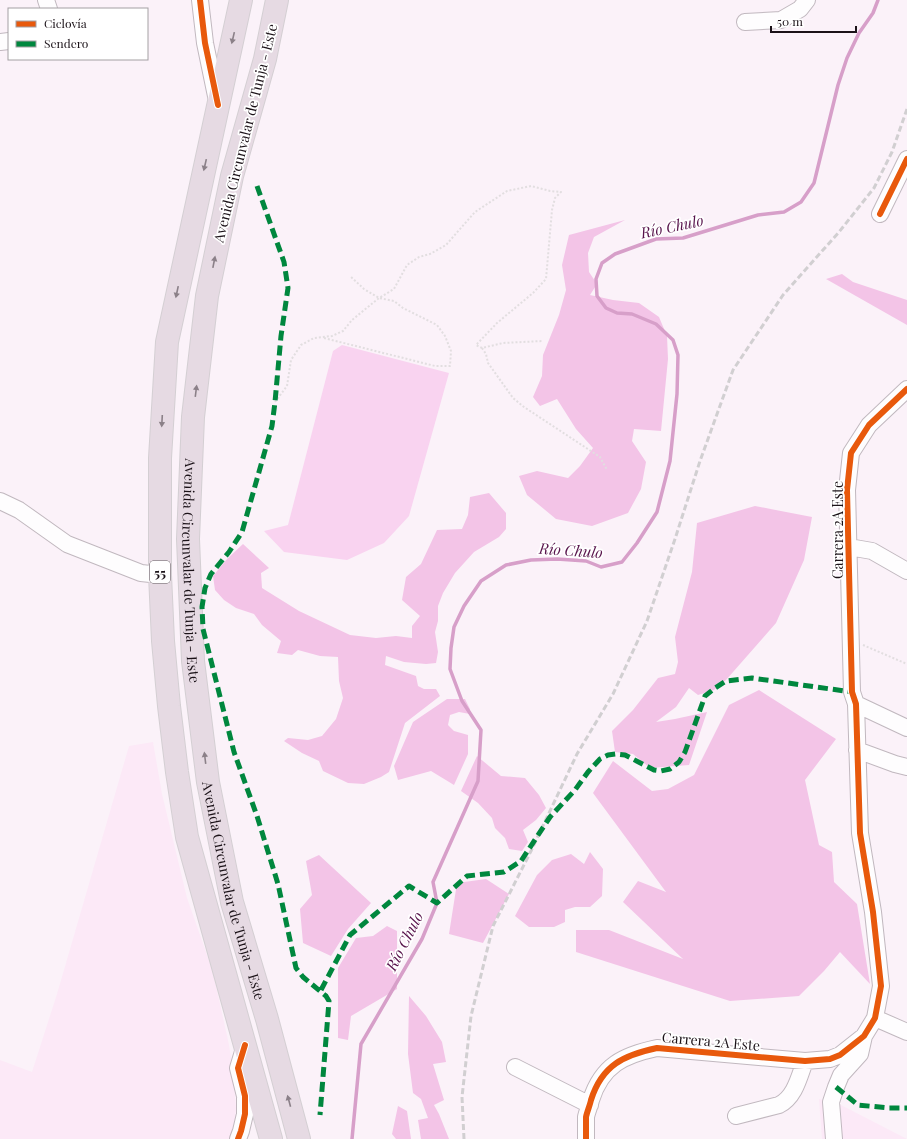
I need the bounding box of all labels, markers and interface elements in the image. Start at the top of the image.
legend [8,8,148,60]
scale bar [771,8,856,34]
text: 50 m [777,13,803,29]
text: Ciclovía [44,15,87,31]
street label: Avenida Circunvalar de Tunja - Este [208,22,281,245]
one-way arrow [229,32,235,44]
text: Sendero [44,35,89,51]
one-way arrow [201,159,207,171]
water label: Río Chulo [638,210,705,243]
one-way arrow [211,256,217,269]
one-way arrow [174,286,180,298]
one-way arrow [193,385,199,397]
one-way arrow [159,415,165,428]
street label: Avenida Circunvalar de Tunja - Este [178,457,205,684]
street label: Carrera 2A Este [828,481,847,579]
water label: Río Chulo [538,538,603,562]
road number: 55 [150,561,170,583]
one-way arrow [202,752,208,764]
street label: Avenida Circunvalar de Tunja - Este [198,779,270,1002]
water label: Río Chulo [380,908,427,975]
street label: Carrera 2A Este [661,1027,761,1055]
one-way arrow [286,1095,292,1107]

